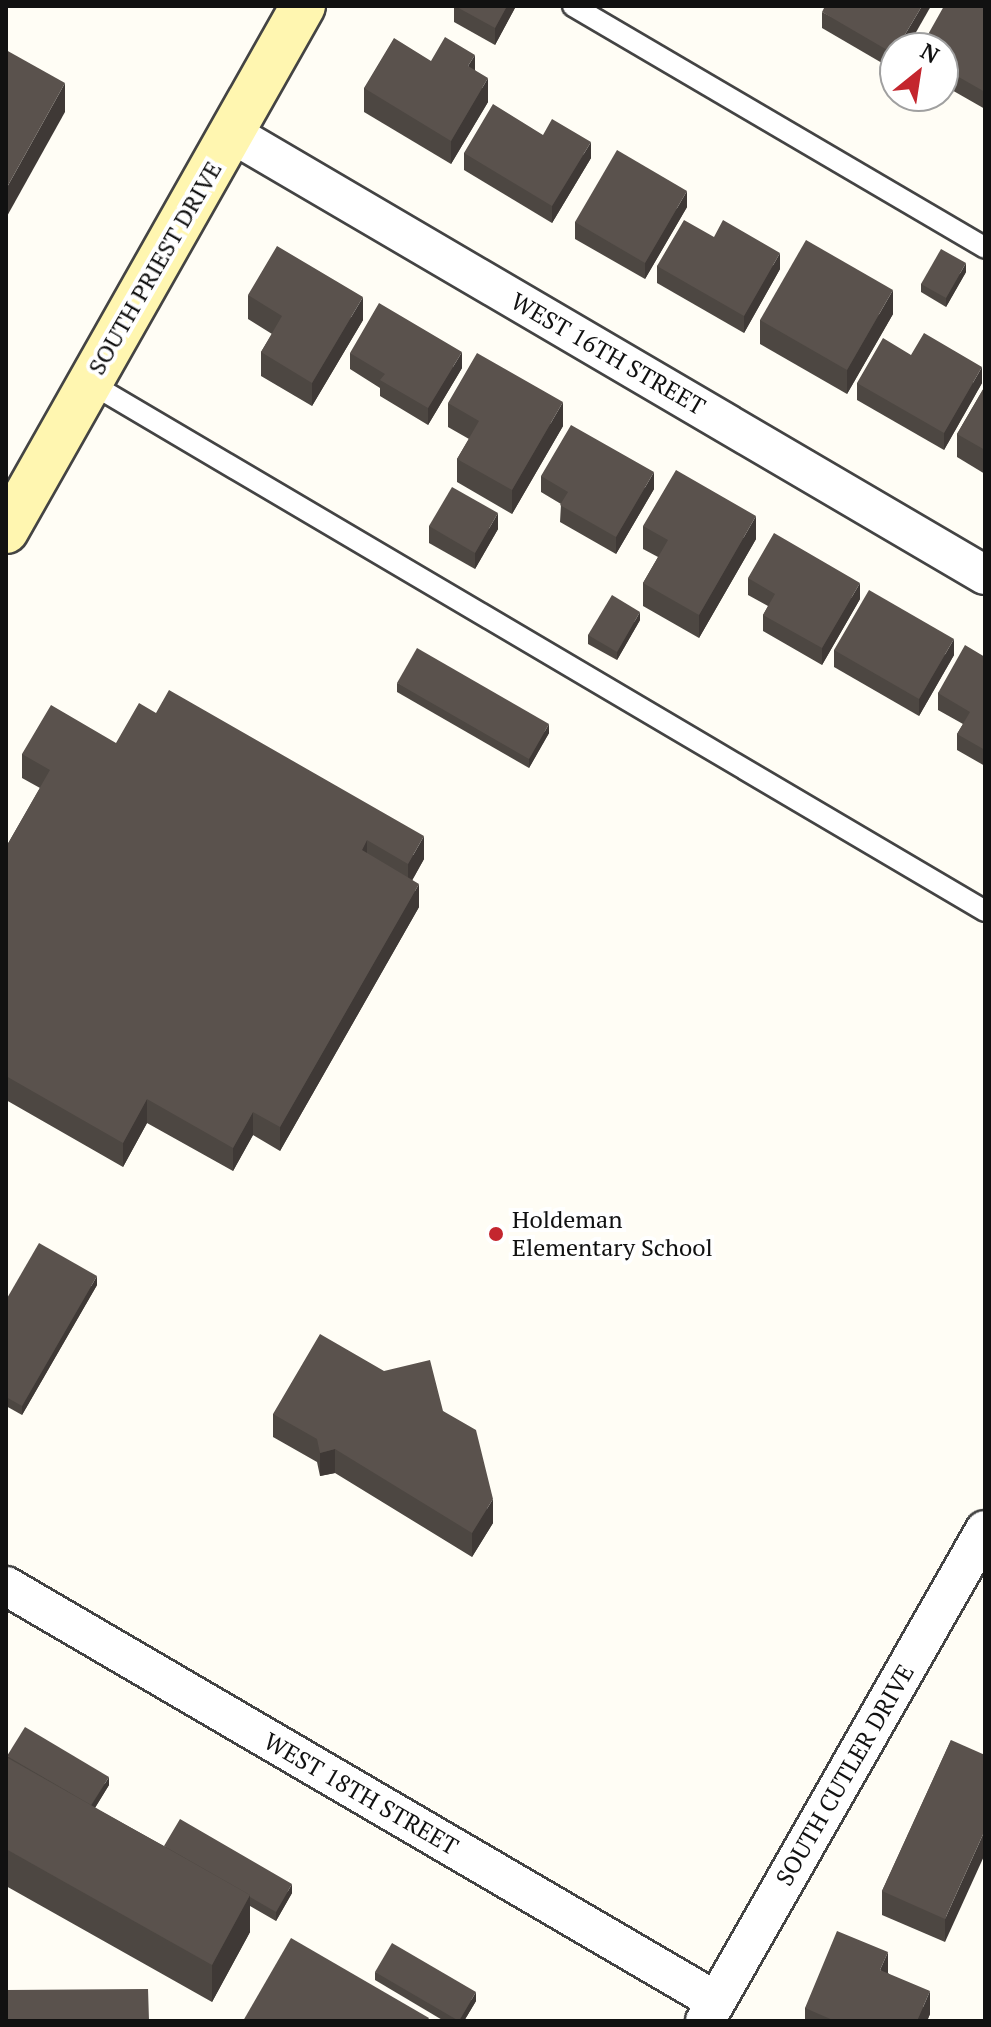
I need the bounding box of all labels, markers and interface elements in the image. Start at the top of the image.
north arrow [879,32,959,112]
text: N [916,36,945,69]
street label: SOUTH PRIEST DRIVE [82,156,228,380]
street label: WEST 16TH STREET [506,287,710,421]
place label: Holdeman Elementary School [512,1206,713,1262]
marker: Holdeman Elementary School [487,1225,505,1243]
street label: SOUTH CUTLER DRIVE [770,1659,920,1891]
street label: WEST 18TH STREET [259,1727,463,1861]

